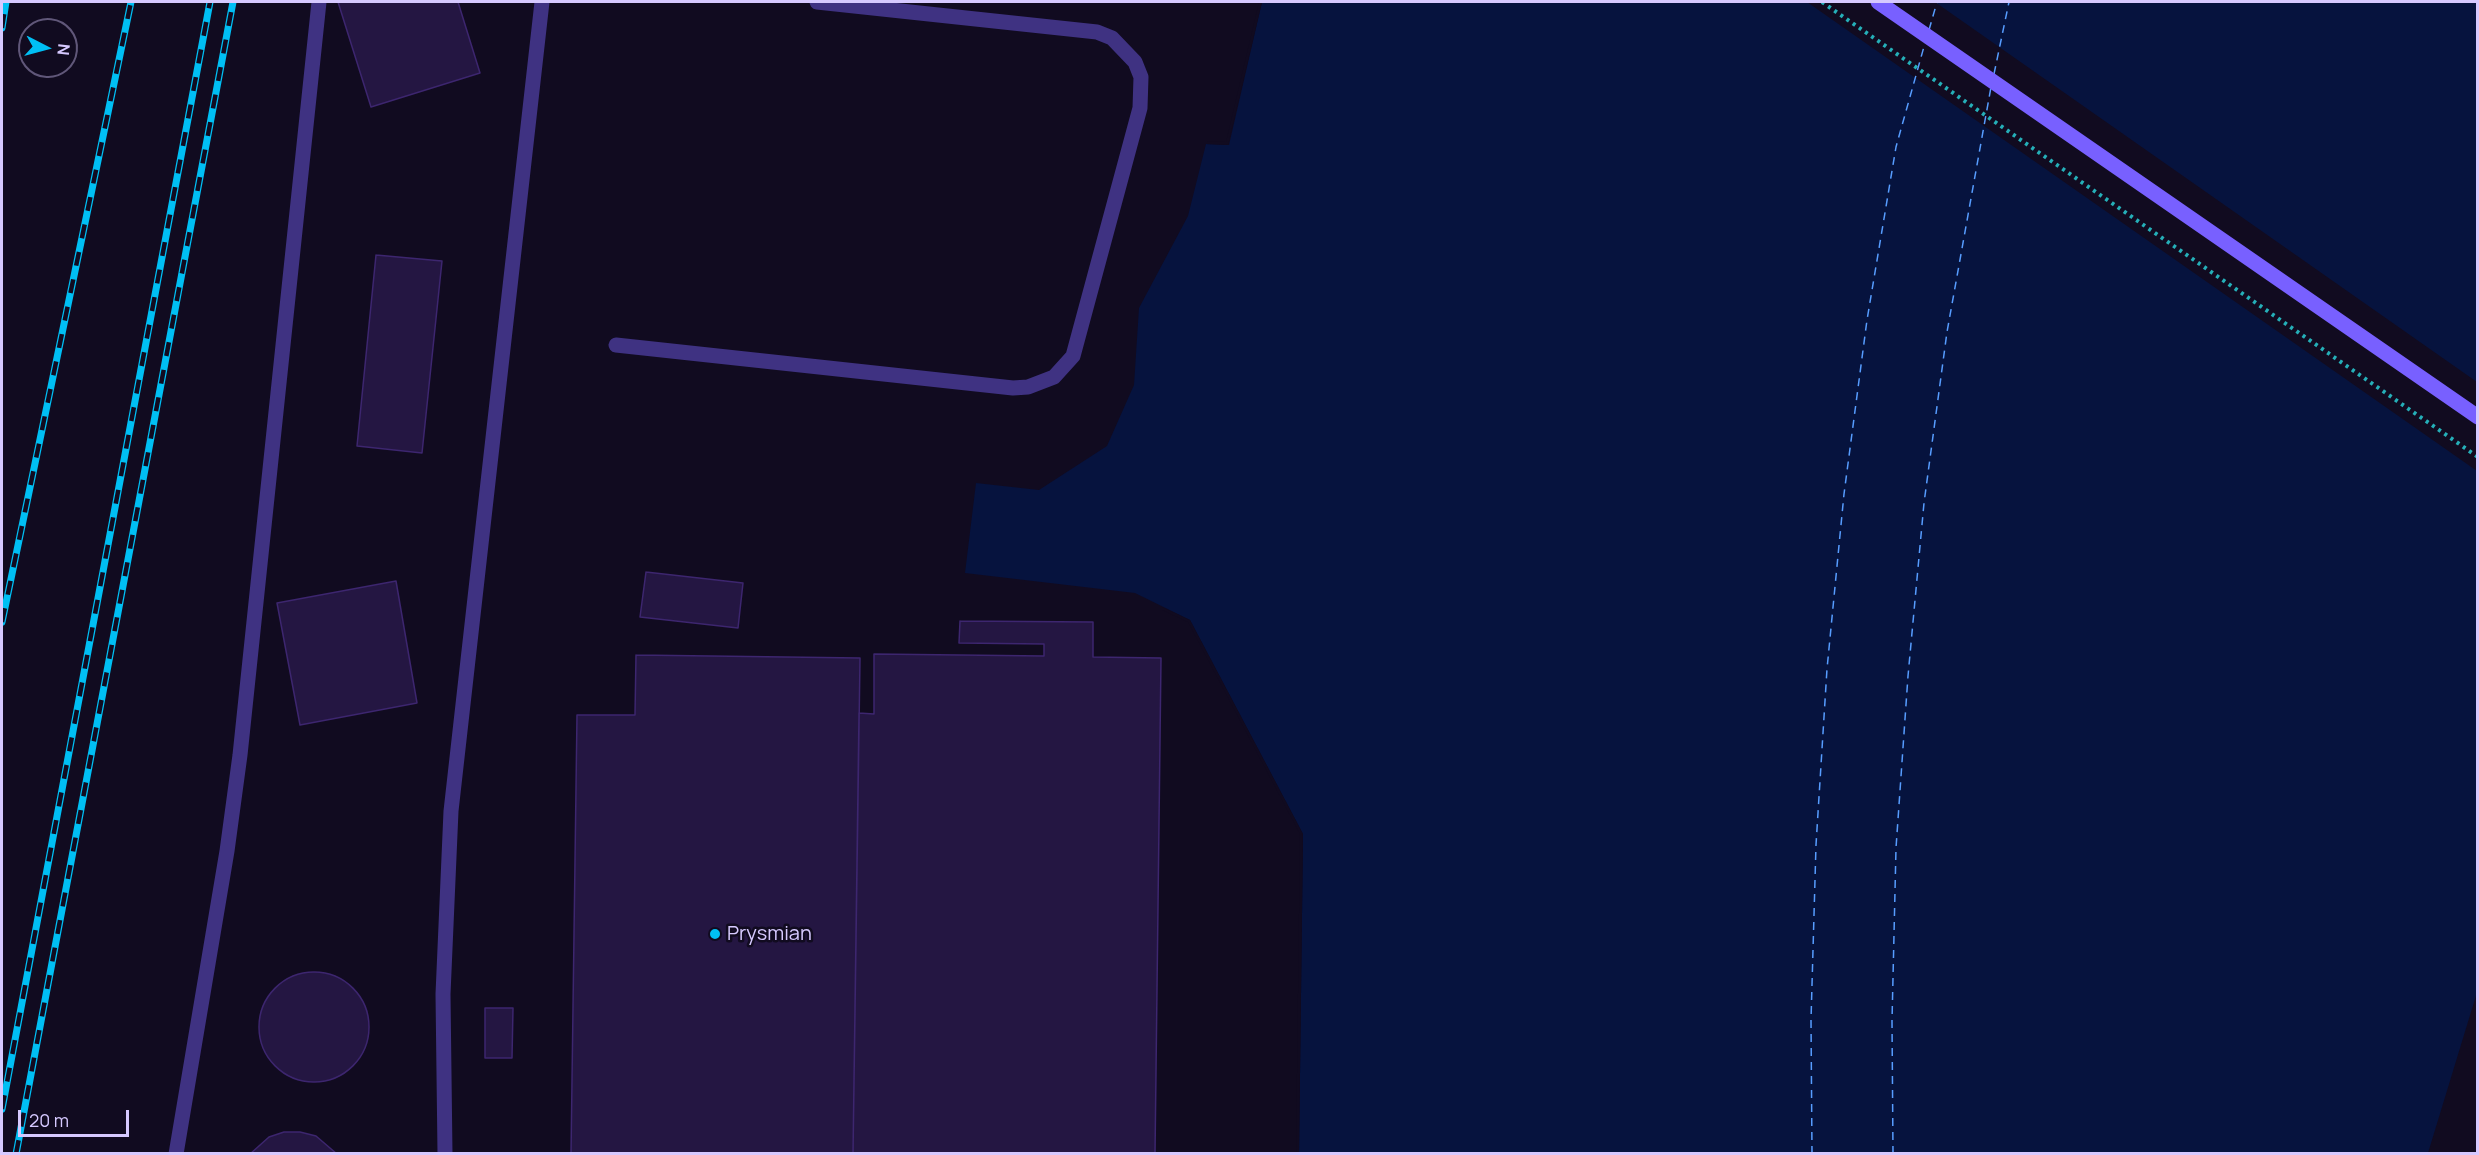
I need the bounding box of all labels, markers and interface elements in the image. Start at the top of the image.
north arrow [18,18,78,78]
text: N [52,43,75,57]
place label: Prysmian [727,922,812,946]
marker: Prysmian [708,927,722,941]
scale bar [21,1098,132,1136]
text: 20 m [29,1108,69,1132]

